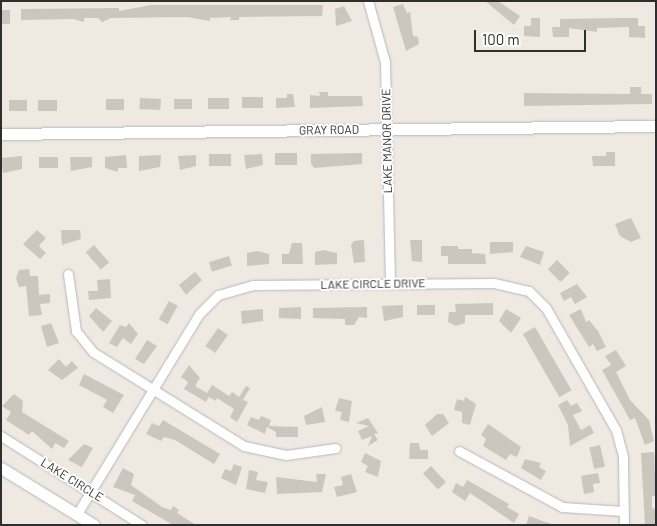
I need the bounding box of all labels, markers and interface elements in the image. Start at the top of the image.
scale bar [477,20,590,52]
text: 100 m [482,30,520,48]
street label: LAKE MANOR DRIVE [379,88,395,194]
street label: GRAY ROAD [299,122,359,138]
street label: LAKE CIRCLE DRIVE [320,276,426,292]
street label: LAKE CIRCLE [38,455,106,505]

